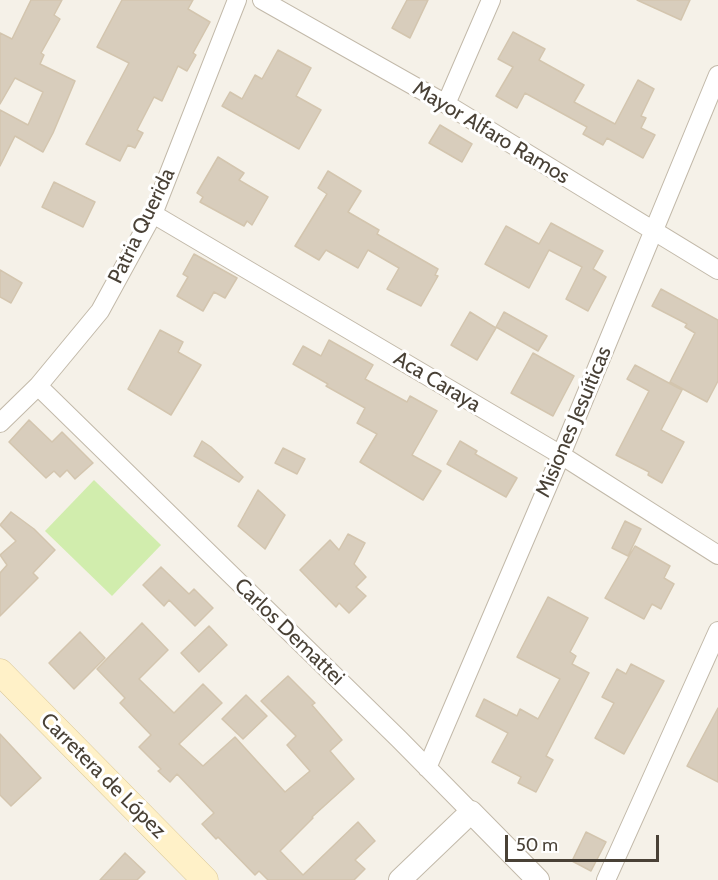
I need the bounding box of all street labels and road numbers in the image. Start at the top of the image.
street label: Mayor Alfaro Ramos [408,76,574,190]
street label: Patria Querida [103,164,181,288]
street label: Misiones Jesuíticas [531,343,617,501]
street label: Aca Caraya [389,346,485,418]
street label: Carlos Demattei [229,573,349,691]
street label: Carretera de López [35,708,171,844]

